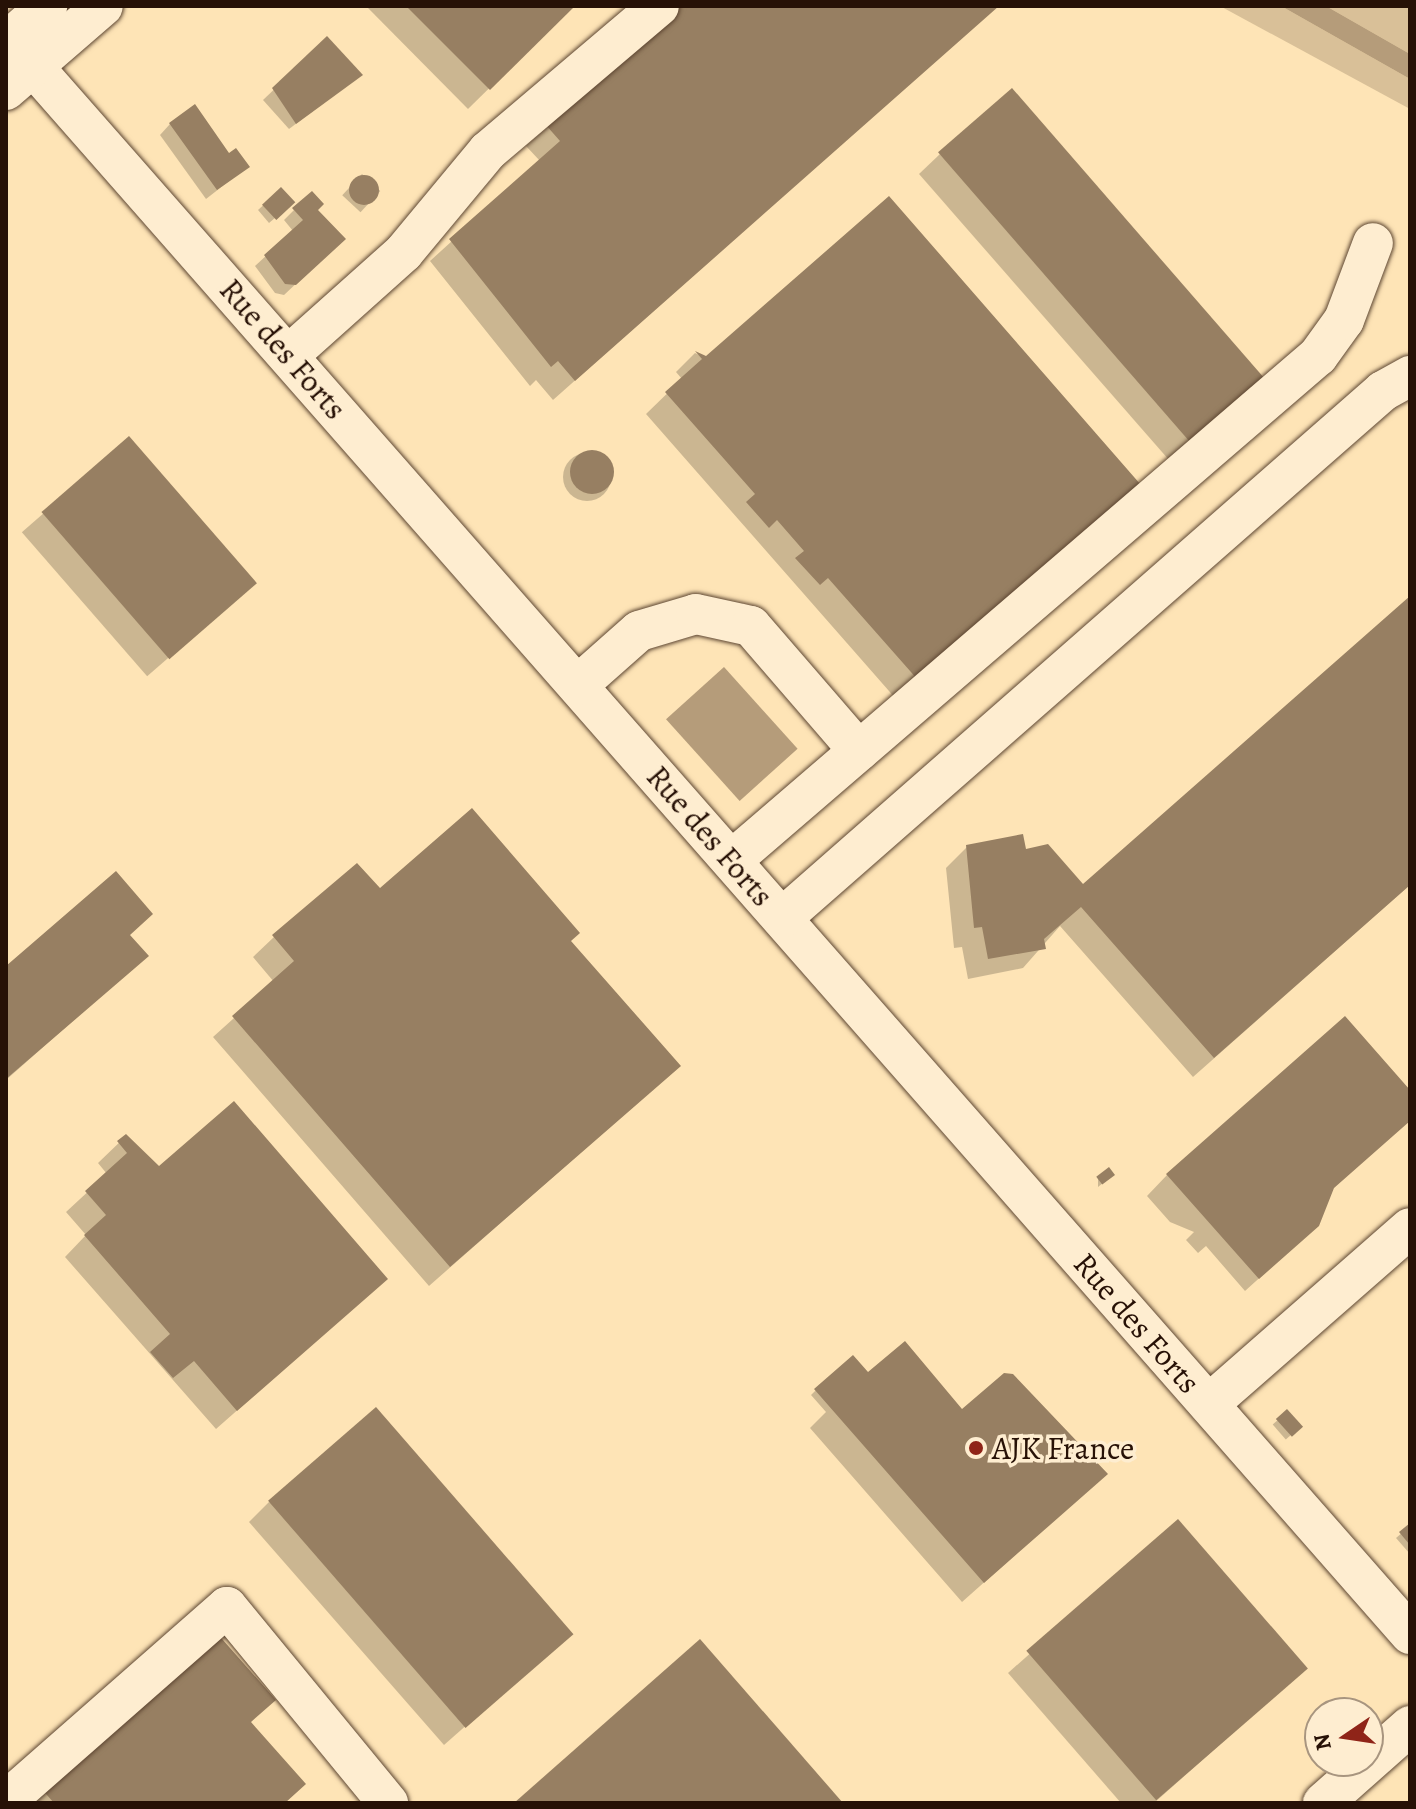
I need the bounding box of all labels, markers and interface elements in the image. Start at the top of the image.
street label: Rue des Forts [211,271,355,427]
street label: Rue des Forts [638,758,782,914]
street label: Rue des Forts [1065,1245,1209,1401]
place label: AJK France [992,1429,1134,1467]
marker: AJK France [967,1439,985,1457]
north arrow [1304,1697,1384,1777]
text: N [1306,1731,1339,1753]

